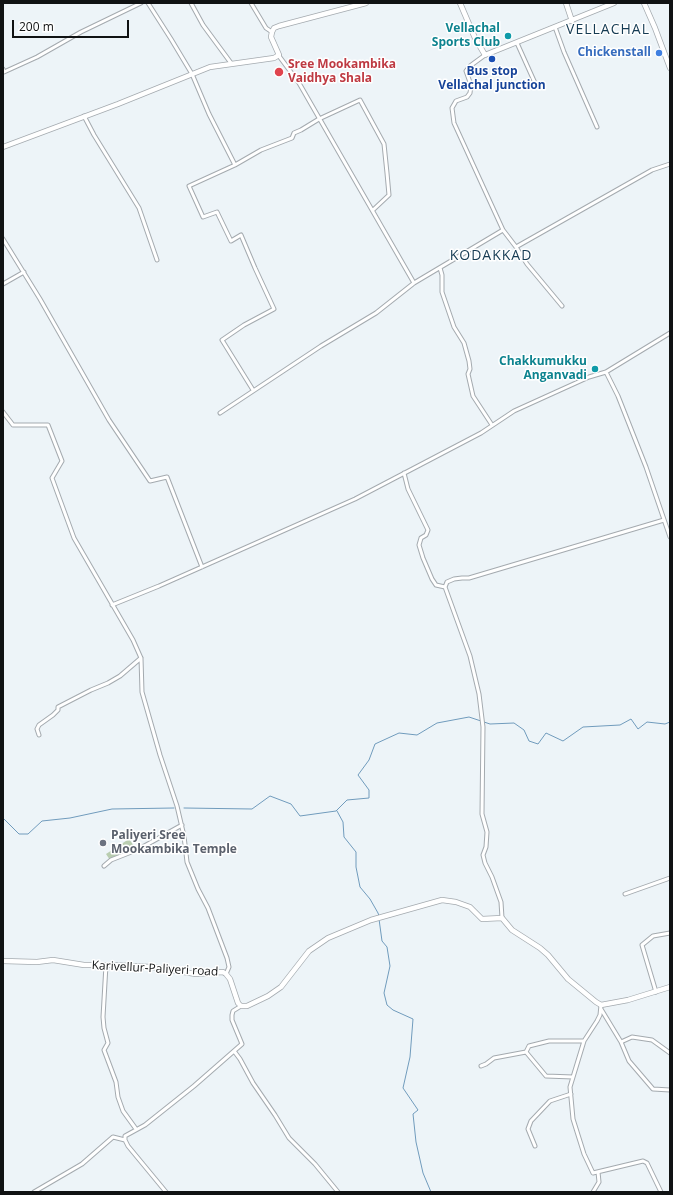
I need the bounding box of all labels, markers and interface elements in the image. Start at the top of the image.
scale bar [14,12,131,38]
text: 200 m [19,18,54,35]
place label: Vellachal Sports Club [432,22,500,50]
district label: VELLACHAL [566,22,650,38]
marker: Vellachal Sports Club [503,31,513,41]
place label: Chickenstall [577,46,651,60]
marker: Chickenstall [654,48,664,58]
marker: Bus stop Vellachal junction [487,54,497,64]
place label: Sree Mookambika Vaidhya Shala [288,58,396,86]
place label: Bus stop Vellachal junction [438,65,546,93]
marker: Sree Mookambika Vaidhya Shala [273,66,285,78]
district label: KODAKKAD [450,248,532,264]
place label: Chakkumukku Anganvadi [499,355,587,383]
marker: Chakkumukku Anganvadi [590,364,600,374]
place label: Paliyeri Sree Mookambika Temple [111,829,237,857]
marker: Paliyeri Sree Mookambika Temple [98,838,108,848]
street label: Karivellur-Paliyeri road [91,958,219,980]

